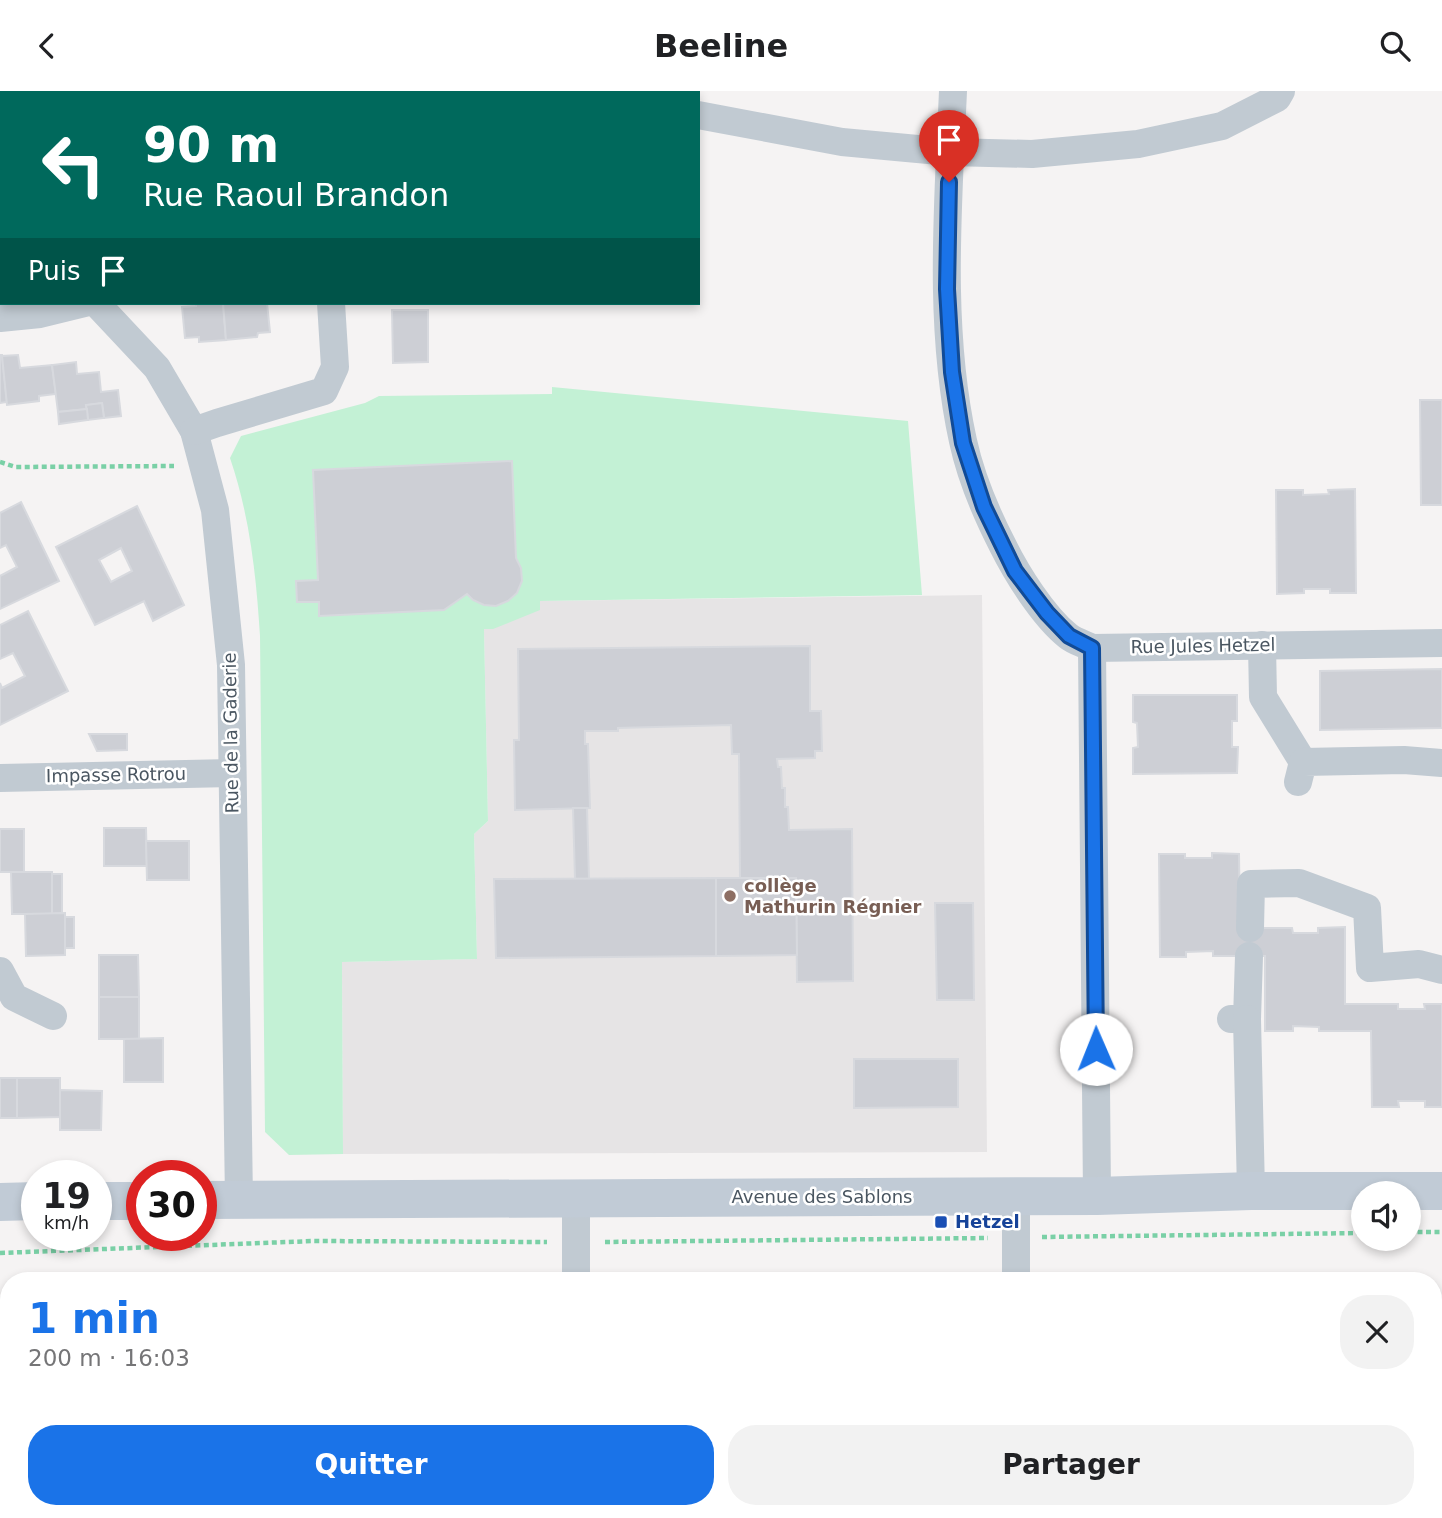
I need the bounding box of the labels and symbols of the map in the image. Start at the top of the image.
pin [919,110,979,182]
street label: Rue Jules Hetzel [1130,634,1276,657]
street label: Rue de la Gaderie [219,652,242,814]
street label: Impasse Rotrou [46,763,186,786]
place label: collège Mathurin Régnier [744,875,922,917]
marker: collège Mathurin Régnier [722,888,738,904]
position arrow [1059,1012,1133,1086]
speed limit sign: 30 [126,1160,217,1251]
street label: Avenue des Sablons [732,1186,912,1207]
place label: Hetzel [955,1211,1020,1232]
marker: Hetzel [933,1214,949,1230]

